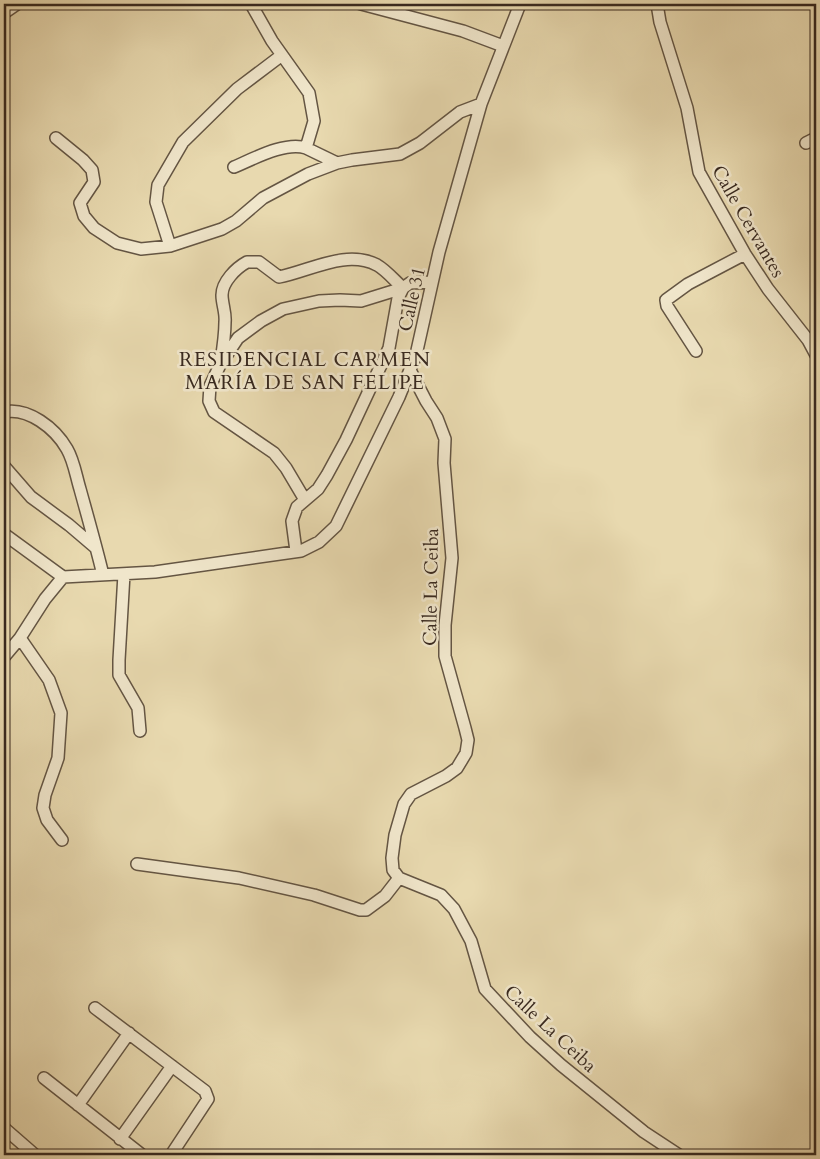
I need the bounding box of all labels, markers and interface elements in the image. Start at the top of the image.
street label: Calle Cervantes [705,161,791,282]
street label: Calle 31 [392,264,432,334]
district label: RESIDENCIAL CARMEN MARÍA DE SAN FELIPE [179,346,431,396]
street label: Calle La Ceiba [417,528,445,646]
street label: Calle La Ceiba [498,979,602,1078]

